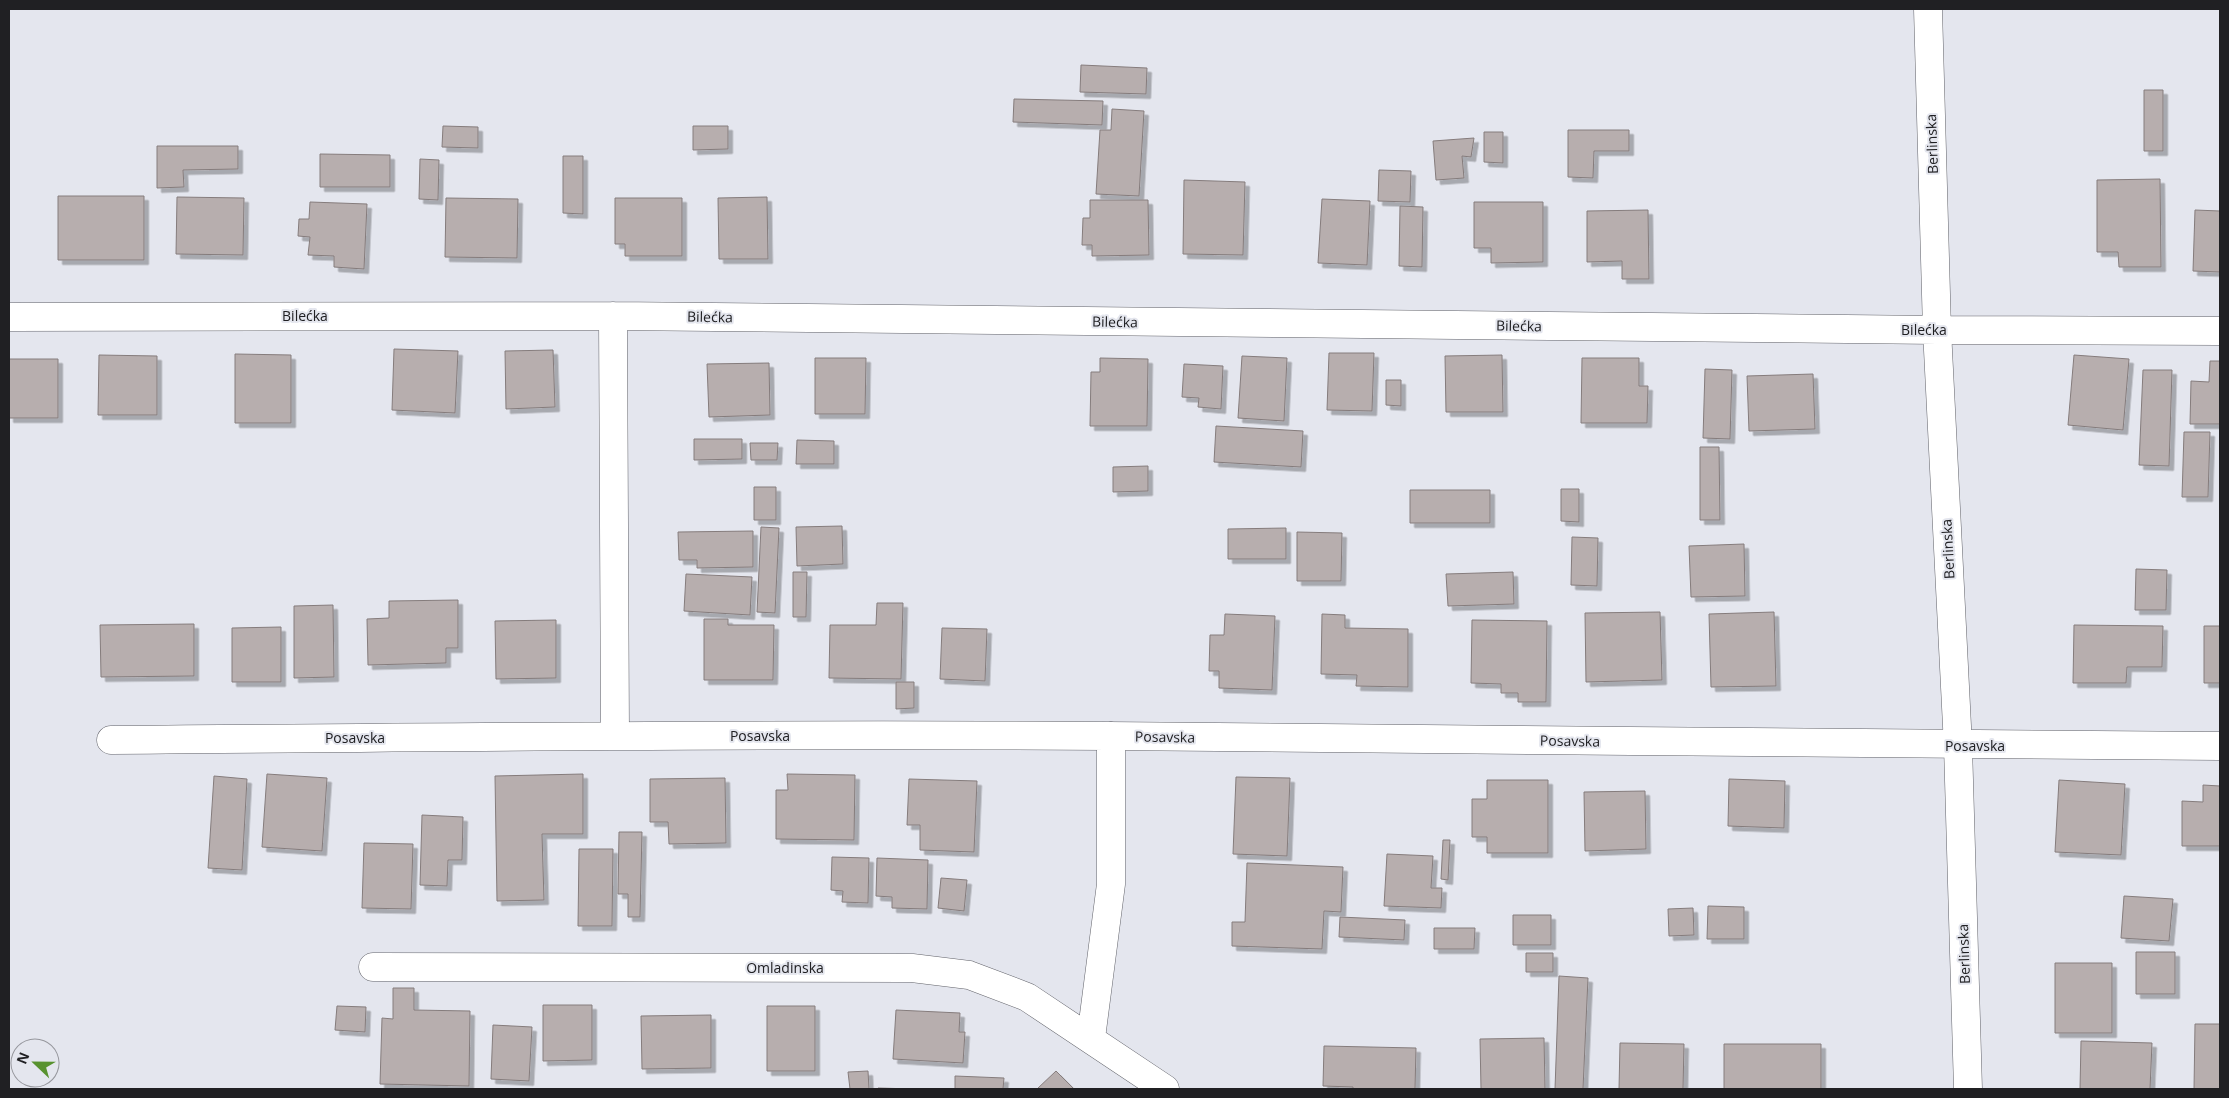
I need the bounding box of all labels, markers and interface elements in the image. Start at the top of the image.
street label: Berlinska [1921,114,1942,174]
street label: Bilećka [282,306,328,325]
street label: Bilećka [687,307,733,326]
street label: Bilećka [1092,312,1138,331]
street label: Bilećka [1496,316,1542,335]
street label: Bilećka [1901,320,1947,339]
street label: Berlinska [1936,519,1959,580]
street label: Posavska [730,726,790,745]
street label: Posavska [1135,726,1195,747]
street label: Posavska [325,728,385,747]
street label: Posavska [1540,730,1600,751]
street label: Posavska [1945,736,2005,755]
street label: Berlinska [1953,924,1974,984]
street label: Omladinska [746,958,824,977]
north arrow [10,1038,60,1088]
text: N [12,1049,33,1067]

